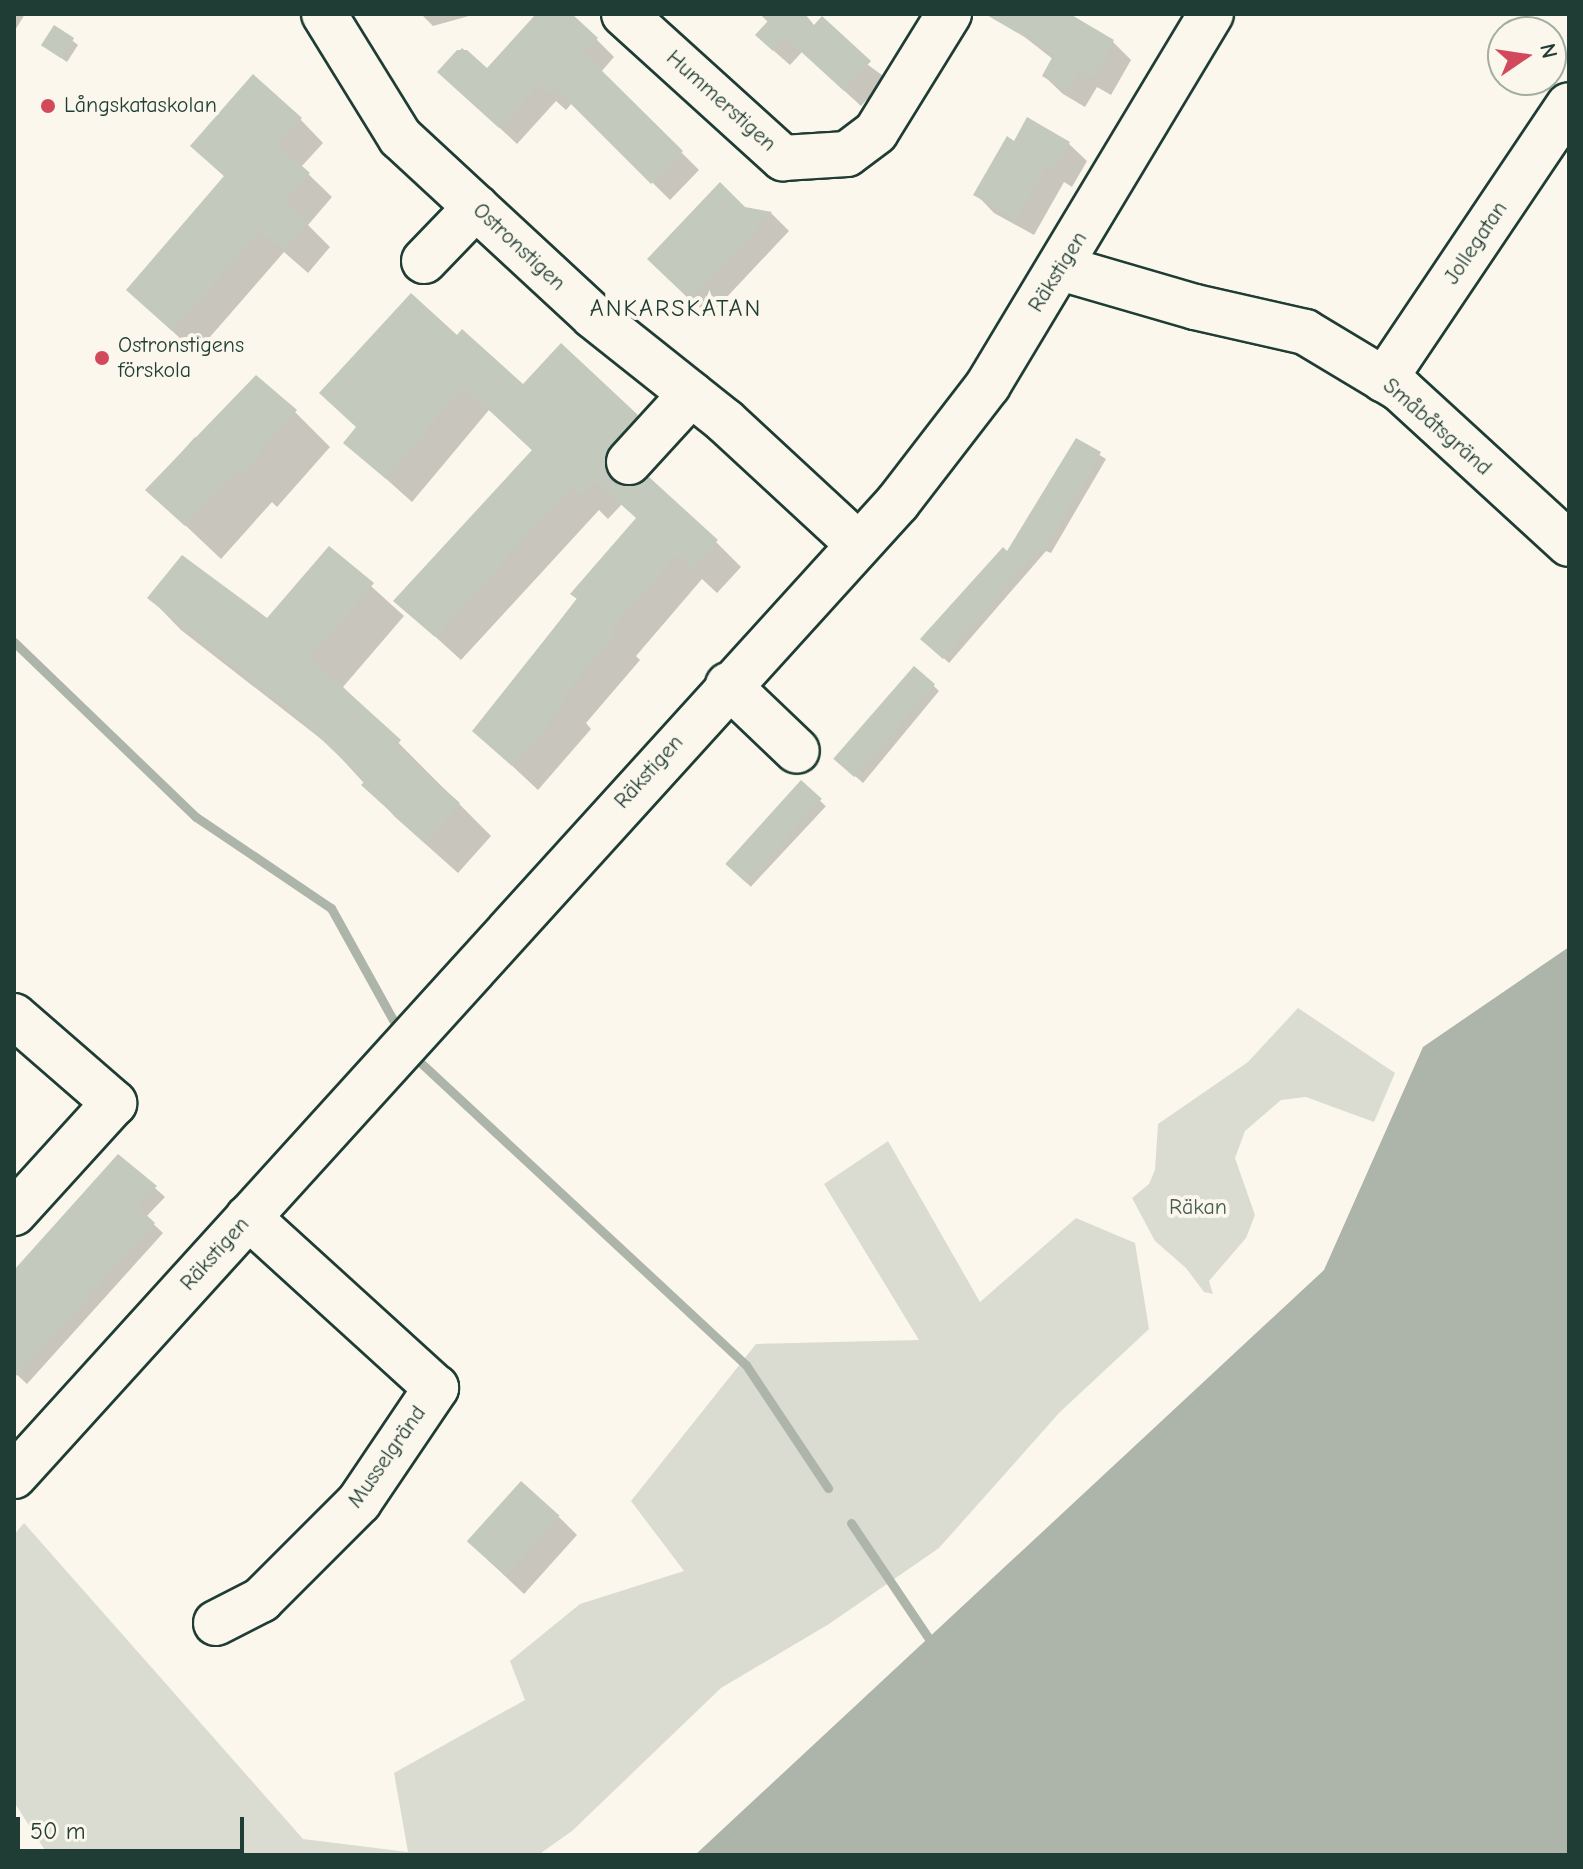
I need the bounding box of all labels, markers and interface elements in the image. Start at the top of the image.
north arrow [1487,16,1567,96]
text: N [1534,41,1563,61]
street label: Hummerstigen [661,45,781,157]
place label: Långskataskolan [64,93,217,119]
marker: Långskataskolan [39,97,57,115]
street label: Jollegatan [1439,196,1513,290]
street label: Ostronstigen [467,197,571,297]
street label: Räkstigen [1023,227,1093,317]
district label: ANKARSKATAN [590,295,762,323]
place label: Ostronstigens förskola [118,332,244,384]
marker: Ostronstigens förskola [93,349,111,367]
street label: Småbåtsgränd [1377,373,1497,481]
street label: Räkstigen [609,730,689,814]
park label: Räkan [1169,1195,1227,1221]
street label: Räkstigen [175,1212,255,1296]
street label: Musselgränd [342,1401,432,1513]
scale bar [20,1801,248,1851]
text: 50 m [30,1817,86,1845]

